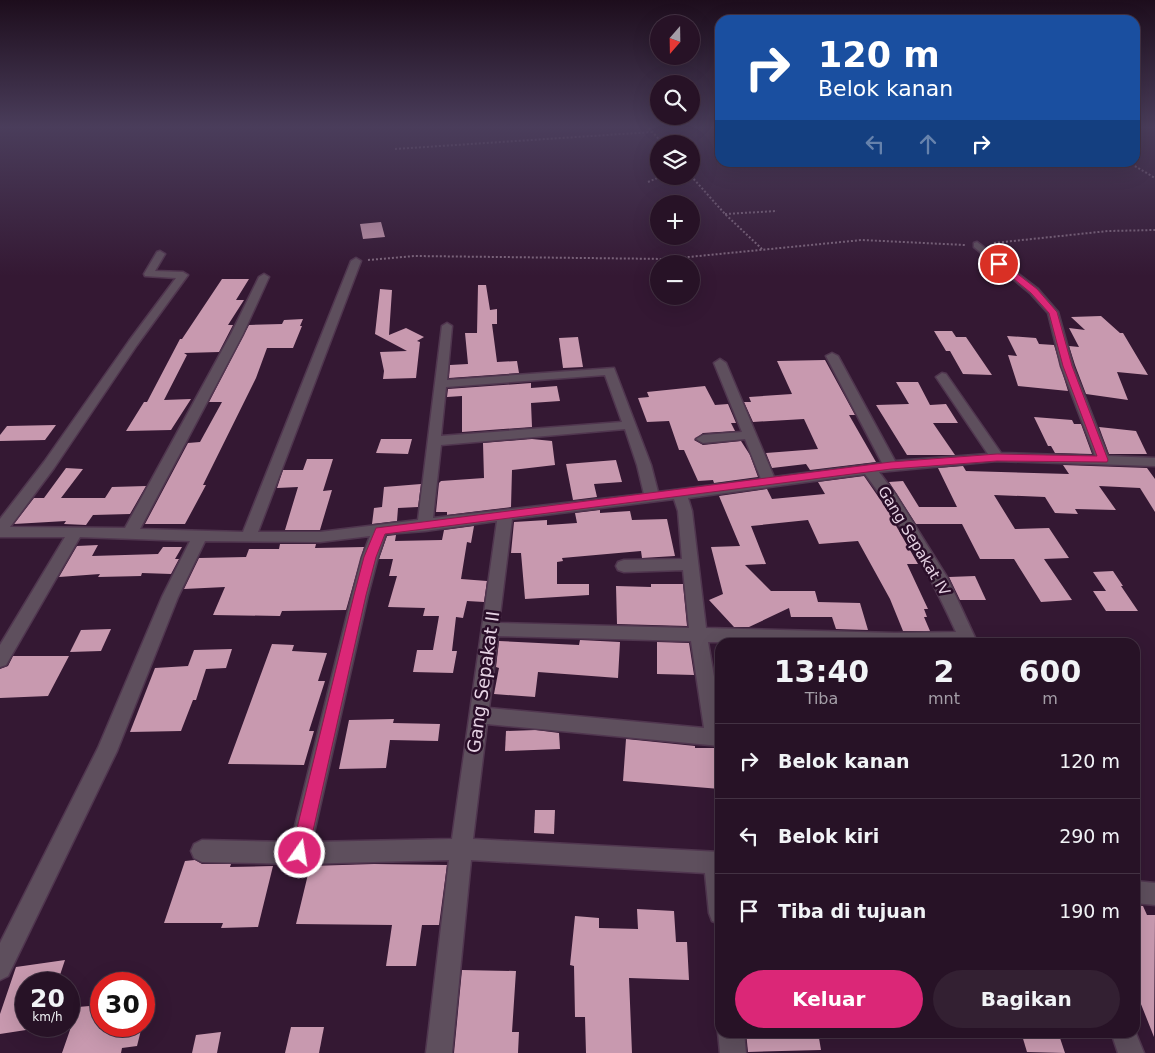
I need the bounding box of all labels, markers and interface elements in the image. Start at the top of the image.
north arrow [650,15,700,65]
map controls [650,15,700,305]
icon: right [735,35,800,100]
text: 120 m [818,35,940,75]
button: search [650,75,700,125]
text: Belok kanan [818,76,953,101]
icon: left [861,130,889,158]
icon: ahead [914,130,942,158]
icon: right [967,130,995,158]
button: layers [650,135,700,185]
button: + [650,195,700,245]
pin [978,243,1020,285]
icon: arrive [985,250,1013,278]
button: − [650,255,700,305]
street label: Gang Sepakat IV [874,483,954,600]
street label: Gang Sepakat II [463,610,503,754]
text: 13:40 [774,654,869,689]
text: 2 [934,654,954,689]
text: 600 [1019,654,1081,689]
text: Tiba [805,689,838,708]
text: mnt [928,689,960,708]
text: m [1042,689,1058,708]
icon: right [735,747,763,775]
text: Belok kanan [778,750,910,772]
text: 120 m [1059,750,1120,772]
icon: left [735,822,763,850]
text: Belok kiri [778,825,879,847]
text: 290 m [1059,825,1120,847]
position arrow [273,826,325,878]
icon: arrive [735,897,763,925]
text: Tiba di tujuan [778,900,926,922]
text: 190 m [1059,900,1120,922]
button: Keluar [735,970,923,1028]
button: Bagikan [933,970,1120,1028]
speed limit sign: 30 [90,972,155,1037]
text: 20 [30,984,65,1013]
text: km/h [32,1010,63,1024]

